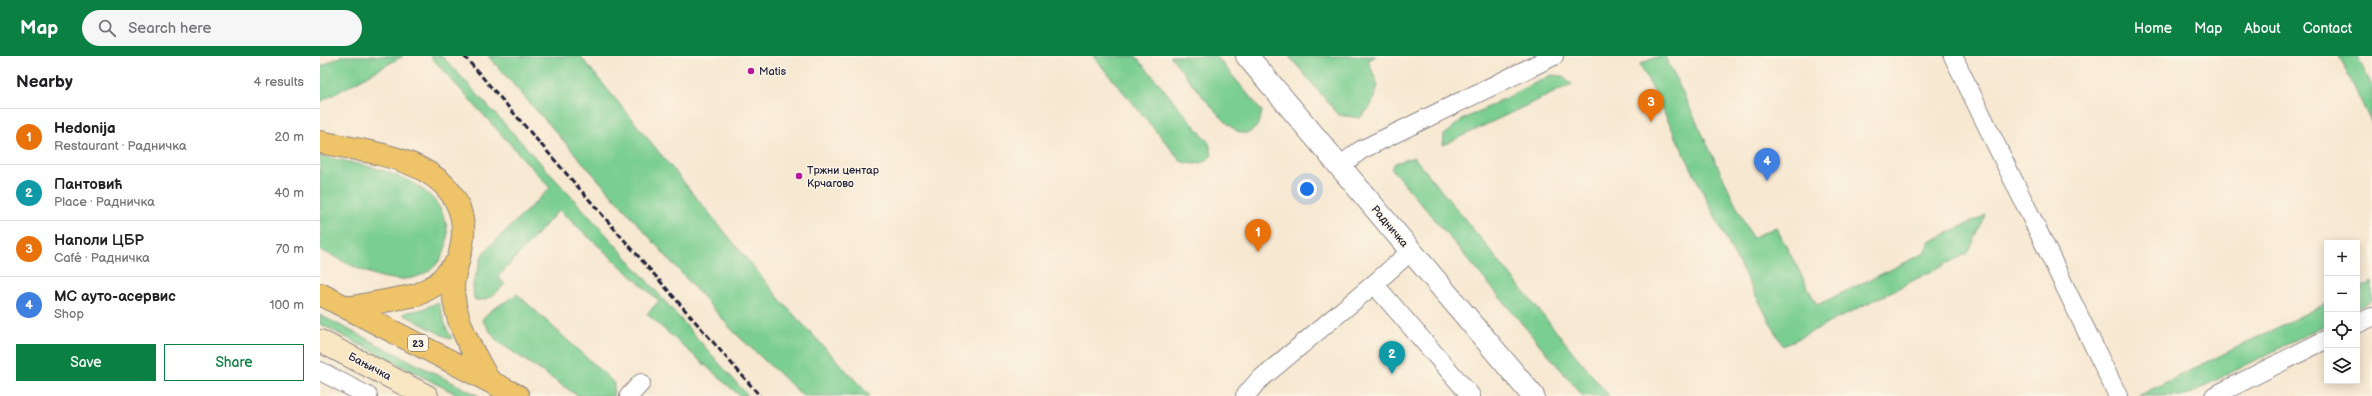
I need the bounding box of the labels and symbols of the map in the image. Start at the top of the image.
place label: Matis [759,65,787,78]
marker: Matis [746,66,756,76]
pin: 3 [1638,89,1664,122]
pin: 4 [1754,148,1780,181]
place label: Тржни центар Крчагово [807,164,880,190]
marker: Тржни центар Крчагово [794,171,804,181]
your location [1297,179,1317,199]
street label: Радничка [1368,203,1411,250]
pin: 1 [1245,219,1271,252]
road number: 23 [408,335,428,351]
pin: 2 [1379,341,1405,374]
street label: Бањичка [346,350,394,383]

